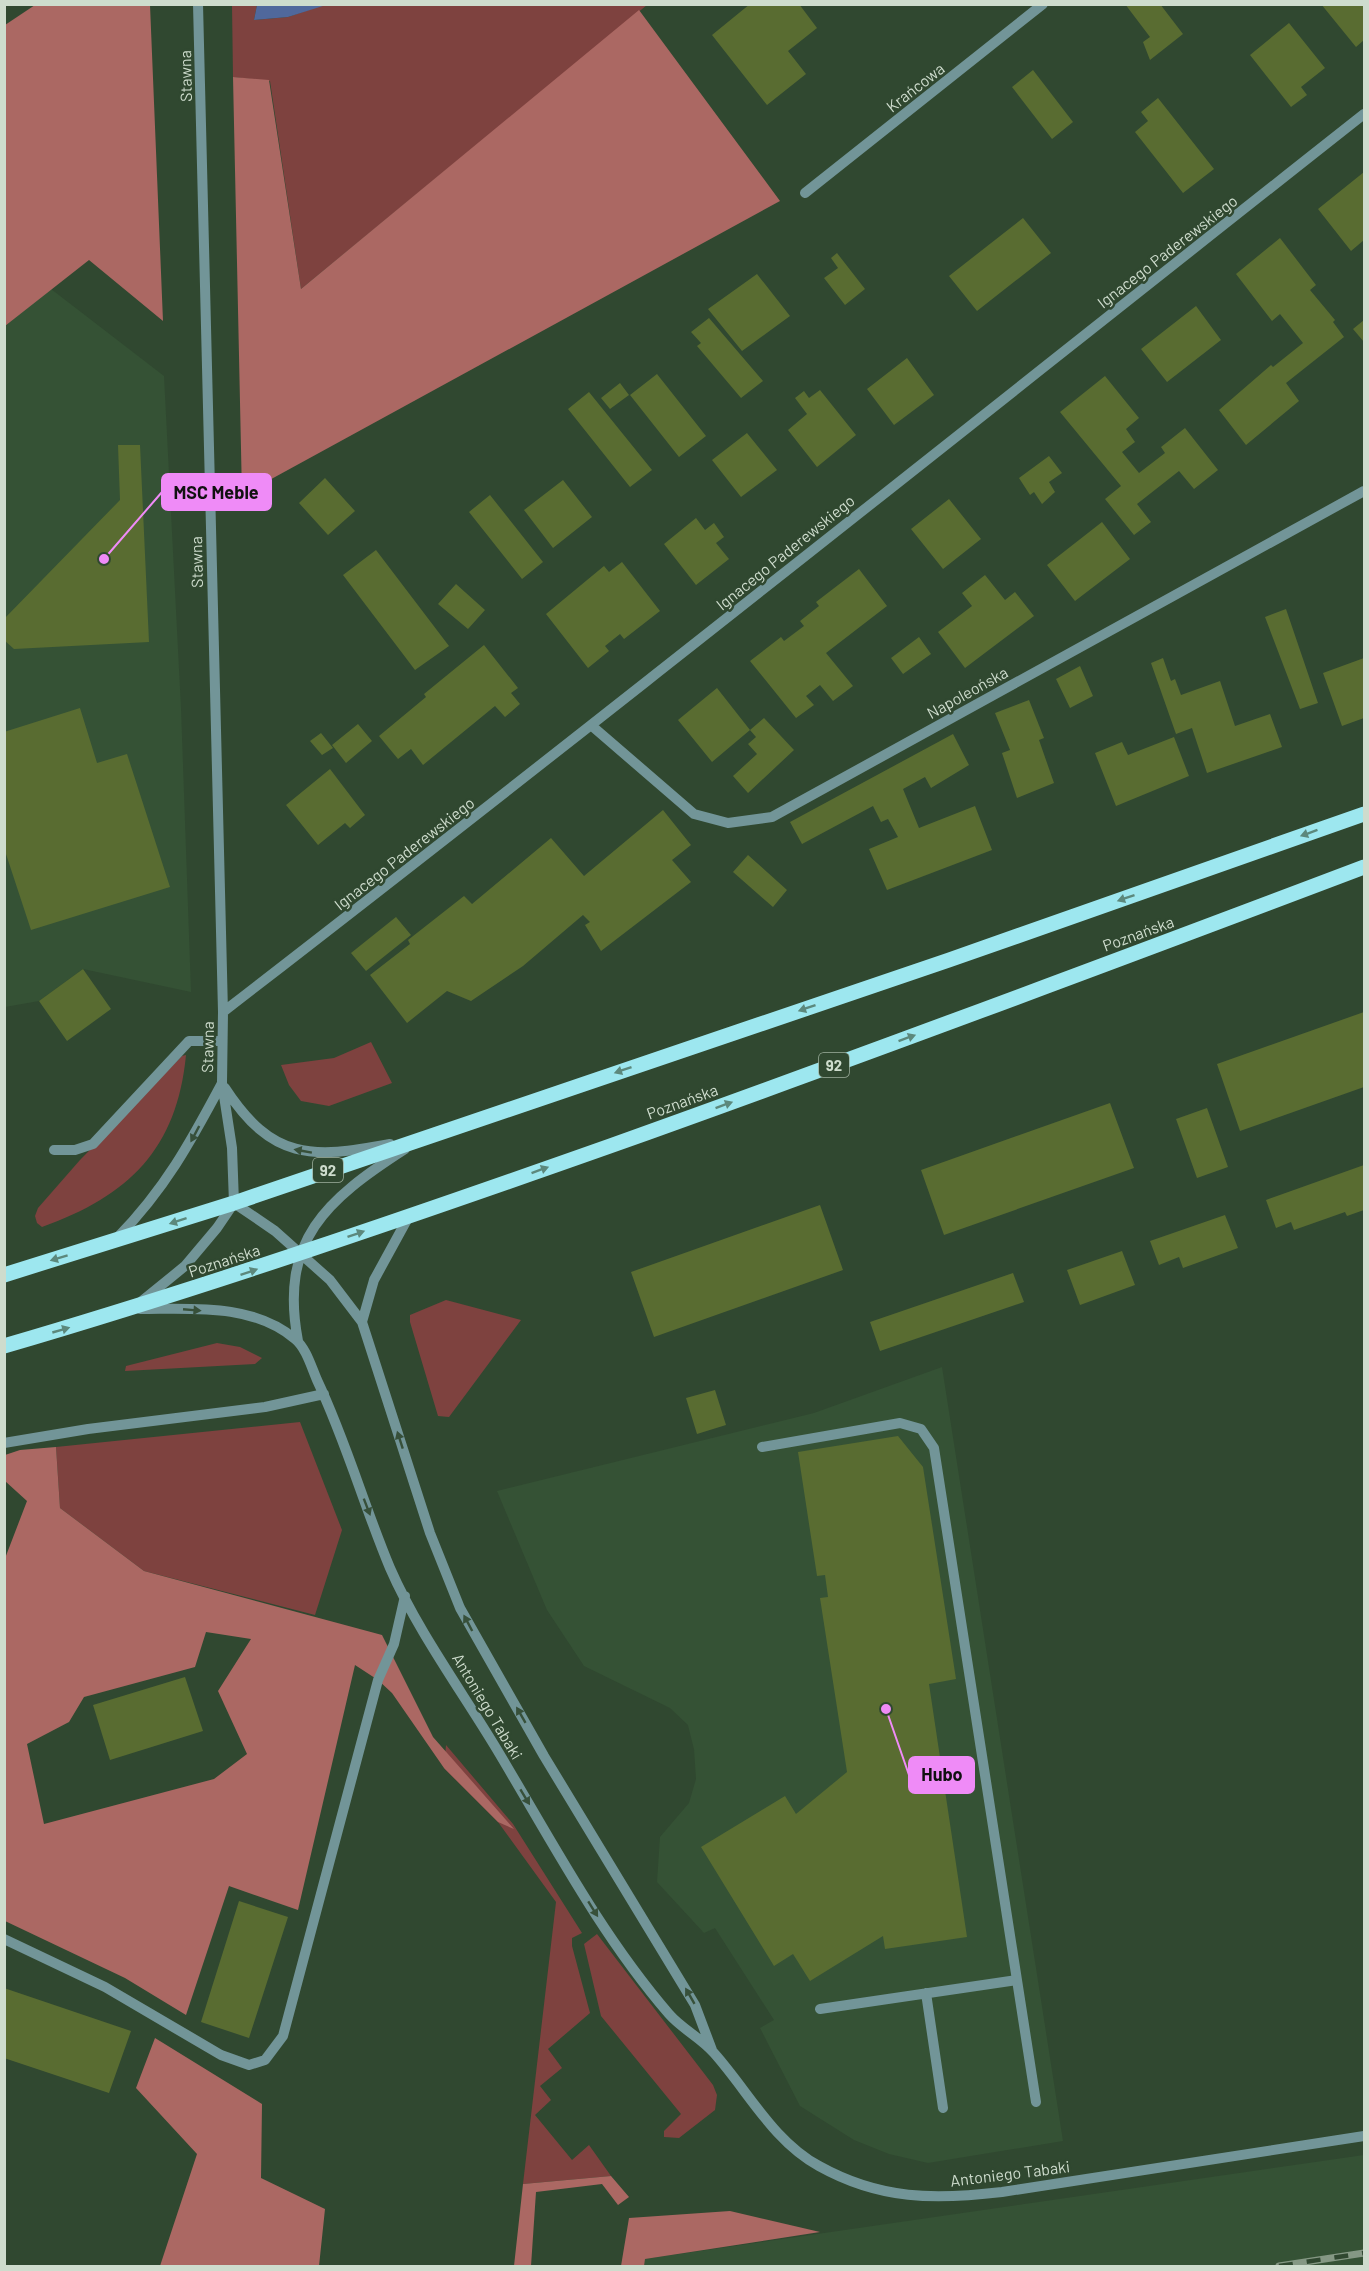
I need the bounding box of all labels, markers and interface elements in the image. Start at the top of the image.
street label: Stawna [175,50,195,102]
street label: Krańcowa [882,58,948,116]
street label: Ignacego Paderewskiego [1093,190,1241,312]
callout: MSC Meble [162,474,271,510]
text: MSC Meble [173,481,259,503]
street label: Ignacego Paderewskiego [712,490,858,614]
street label: Stawna [186,536,206,588]
street label: Napoleońska [923,662,1011,722]
street label: Ignacego Paderewskiego [330,792,478,914]
one-way arrow [1300,829,1318,839]
one-way arrow [1117,894,1135,904]
street label: Poznańska [1100,911,1176,955]
one-way arrow [798,1004,816,1013]
street label: Stawna [197,1021,217,1073]
one-way arrow [898,1033,916,1042]
road number: 92 [819,1053,849,1077]
one-way arrow [614,1066,632,1076]
street label: Poznańska [644,1079,720,1123]
one-way arrow [715,1099,733,1109]
one-way arrow [190,1126,200,1143]
one-way arrow [293,1146,312,1155]
road number: 92 [313,1158,343,1182]
one-way arrow [531,1165,549,1175]
one-way arrow [169,1217,187,1226]
one-way arrow [347,1229,365,1238]
street label: Poznańska [186,1239,262,1281]
one-way arrow [49,1254,67,1263]
one-way arrow [240,1266,258,1276]
one-way arrow [182,1305,201,1314]
one-way arrow [52,1325,70,1334]
one-way arrow [395,1431,404,1449]
one-way arrow [362,1499,372,1517]
one-way arrow [463,1614,473,1631]
street label: Antoniego Tabaki [449,1650,527,1762]
one-way arrow [515,1707,526,1723]
callout: Hubo [909,1757,974,1793]
text: Hubo [921,1763,963,1785]
one-way arrow [520,1789,531,1805]
one-way arrow [588,1901,599,1917]
one-way arrow [685,1988,696,2004]
street label: Antoniego Tabaki [949,2156,1071,2190]

